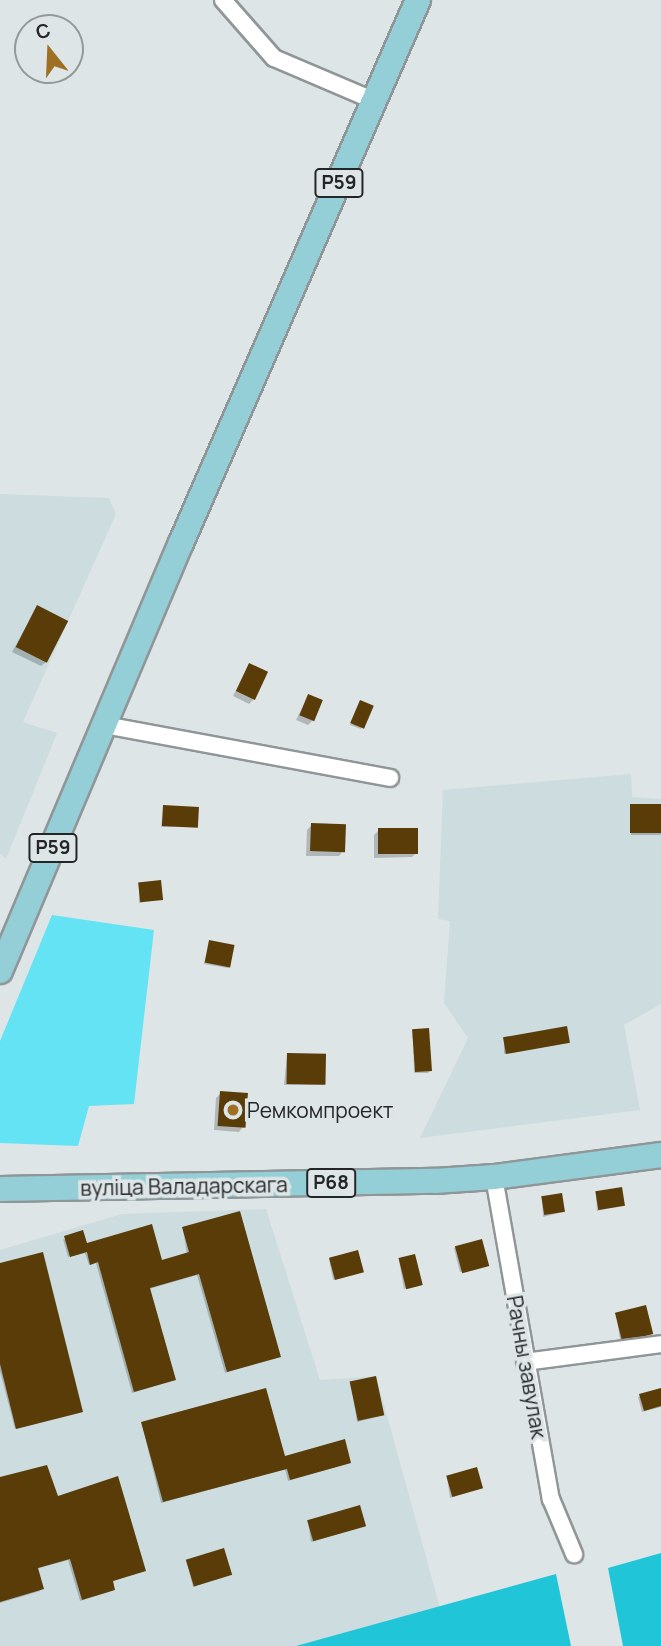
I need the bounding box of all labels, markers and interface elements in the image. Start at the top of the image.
north arrow [14,14,84,84]
text: С [32,16,54,45]
road number: Р59 [313,168,365,198]
road number: Р59 [27,832,79,863]
place label: Ремкомпроект [247,1097,393,1123]
marker: Ремкомпроект [225,1102,241,1118]
road number: Р68 [305,1168,357,1198]
street label: вуліца Валадарскага [80,1172,288,1200]
street label: Рачны завулак [502,1293,552,1441]

